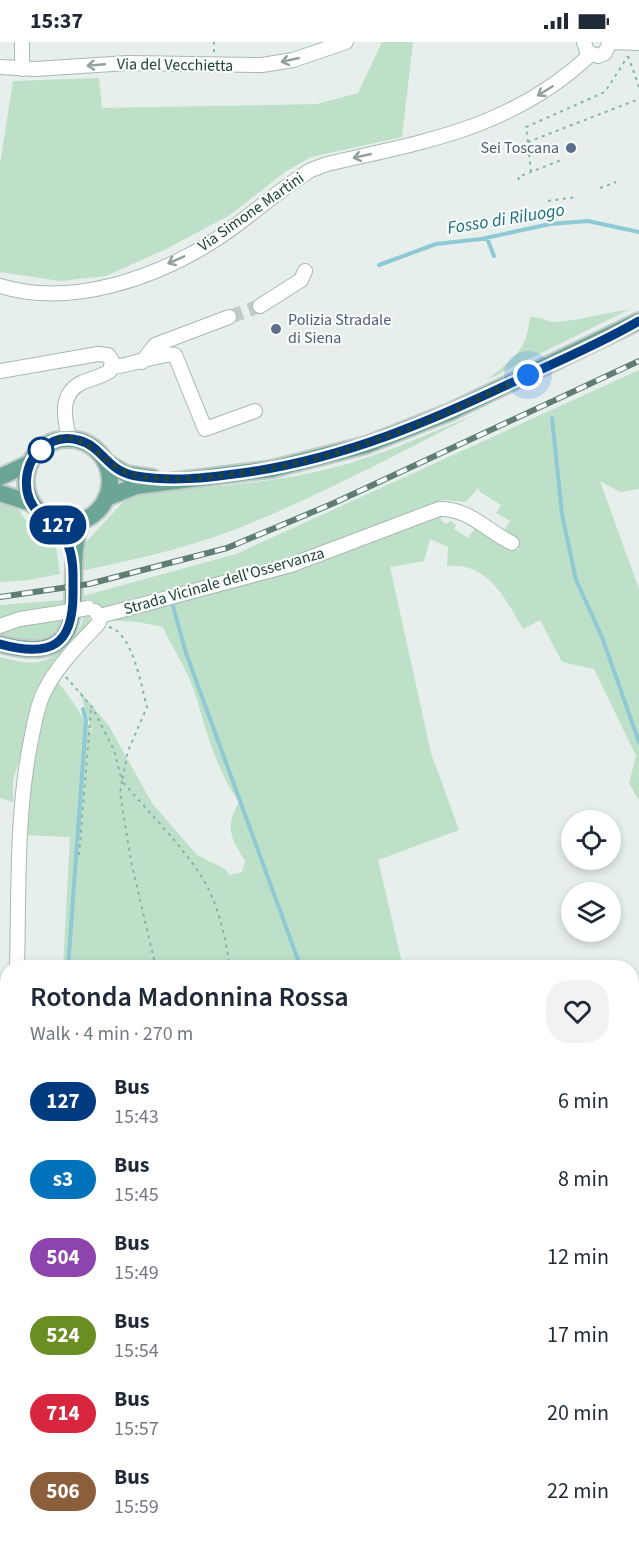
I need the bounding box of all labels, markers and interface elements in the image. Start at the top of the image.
text: 15:37 [30,5,83,37]
street label: Via del Vecchietta [117,53,233,77]
one-way arrow [281,55,300,67]
one-way arrow [87,60,106,71]
one-way arrow [537,86,554,98]
place label: Sei Toscana [481,137,559,159]
marker: Sei Toscana [564,141,578,155]
one-way arrow [353,150,372,162]
street label: Via Simone Martini [193,167,309,257]
water label: Fosso di Riluogo [445,197,567,241]
one-way arrow [168,255,186,266]
place label: Polizia Stradale di Siena [288,309,391,349]
marker: Polizia Stradale di Siena [269,322,283,336]
your location [513,360,543,390]
unlabelled marker [28,437,54,463]
line badge: 127 [23,506,92,544]
text: 127 [41,510,75,540]
street label: Strada Vicinale dell'Osservanza [121,542,327,620]
map controls [561,810,621,942]
button: locate [561,810,621,870]
button: layers [561,882,621,942]
text: Rotonda Madonnina Rossa [30,977,349,1017]
button: heart [546,980,609,1043]
text: Walk · 4 min · 270 m [30,1020,193,1048]
text: Bus [114,1071,150,1103]
text: 6 min [558,1085,609,1117]
text: 127 [46,1086,80,1116]
text: 15:43 [114,1103,159,1131]
text: Bus [114,1149,150,1181]
text: 8 min [558,1163,609,1195]
text: s3 [53,1164,73,1194]
text: 15:45 [114,1181,159,1209]
text: Bus [114,1227,150,1259]
text: 12 min [547,1241,609,1273]
text: 504 [46,1242,80,1272]
text: 15:49 [114,1259,159,1287]
text: Bus [114,1305,150,1337]
text: 17 min [547,1319,609,1351]
text: 524 [46,1320,80,1350]
text: 15:54 [114,1337,159,1365]
text: Bus [114,1383,150,1415]
text: 20 min [547,1397,609,1429]
text: 714 [46,1398,80,1428]
text: 15:57 [114,1415,159,1443]
text: Bus [114,1461,150,1493]
text: 22 min [547,1475,609,1507]
text: 506 [46,1476,80,1506]
text: 15:59 [114,1493,159,1521]

